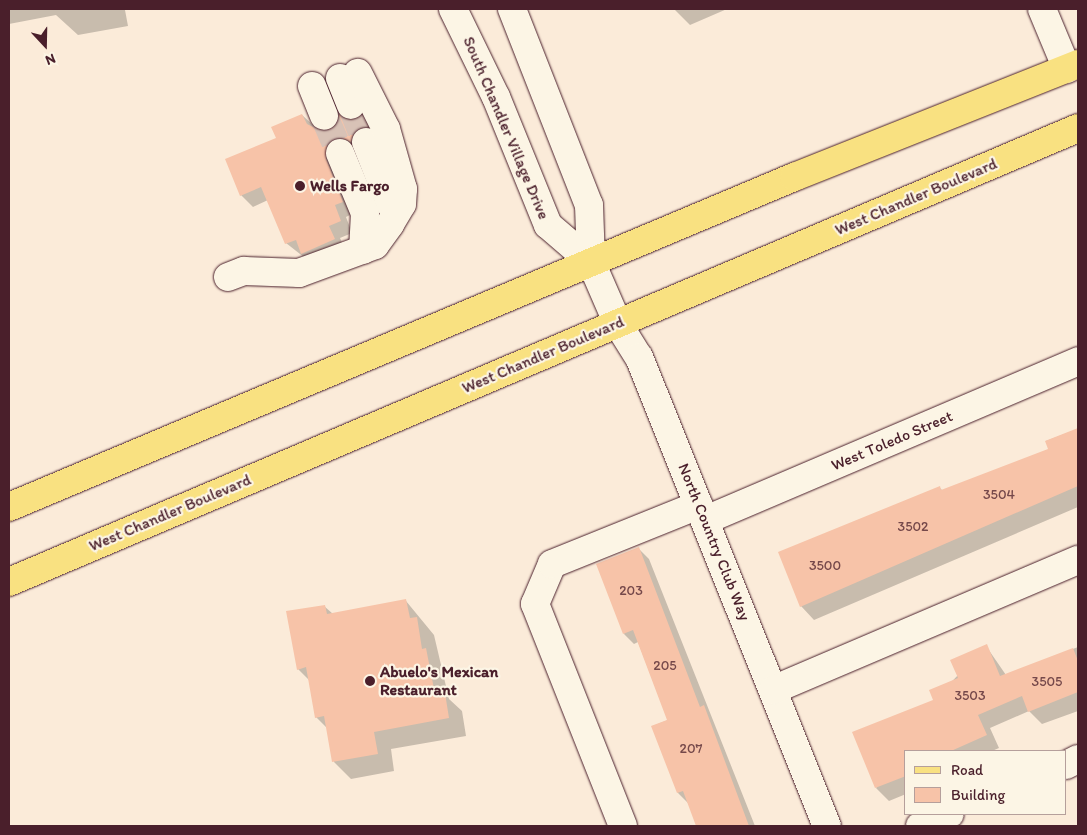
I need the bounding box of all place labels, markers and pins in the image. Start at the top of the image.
place label: Wells Fargo [310,176,389,196]
marker: Wells Fargo [294,180,306,192]
place label: Abuelo's Mexican Restaurant [380,662,498,700]
marker: Abuelo's Mexican Restaurant [364,675,376,687]

